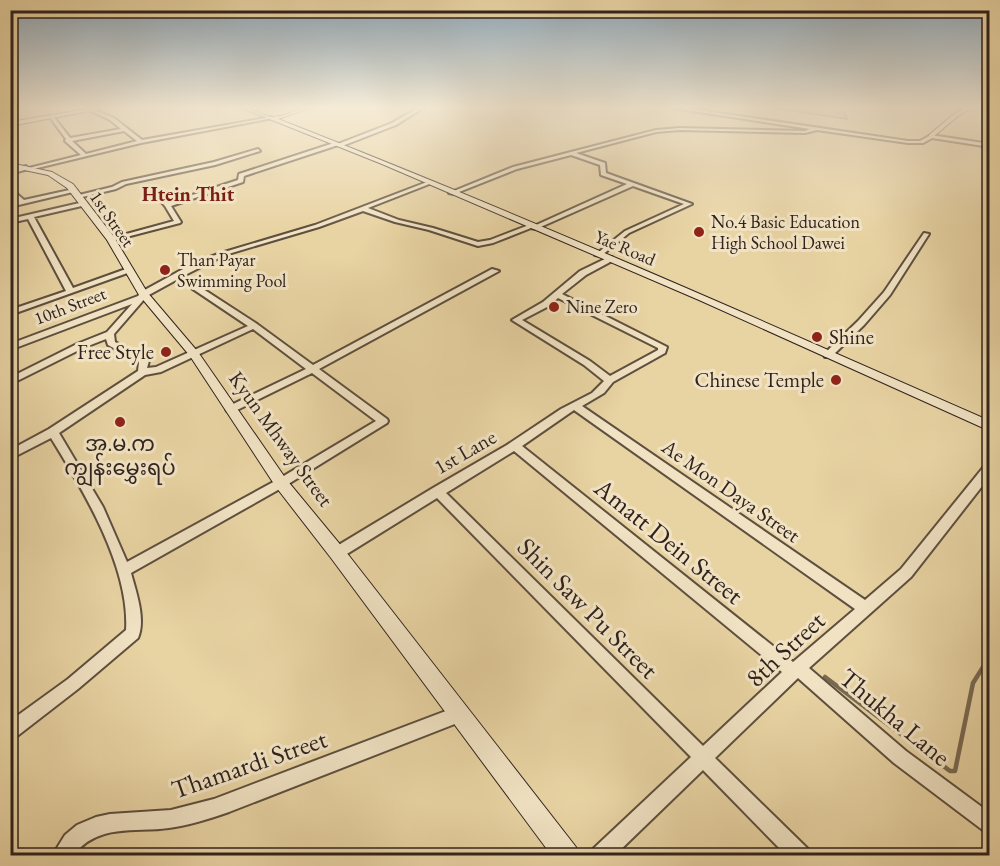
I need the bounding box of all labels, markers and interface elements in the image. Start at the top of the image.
district label: Htein Thit [142,181,235,207]
street label: 1st Street [85,186,140,251]
place label: No.4 Basic Education High School Dawei [711,210,860,254]
street label: Yae Road [591,224,660,271]
marker: No.4 Basic Education High School Dawei [692,225,706,239]
place label: Than Payar Swimming Pool [177,248,286,292]
marker: Than Payar Swimming Pool [158,263,172,277]
street label: 10th Street [31,281,109,330]
place label: Nine Zero [566,295,638,318]
marker: Nine Zero [547,300,561,314]
place label: Shine [829,323,874,350]
marker: Shine [810,330,824,344]
place label: Free Style [77,338,154,365]
marker: Free Style [159,345,173,359]
street label: Kyun Mhway Street [223,366,340,512]
place label: Chinese Temple [694,366,824,393]
marker: Chinese Temple [829,373,843,387]
marker: အ.မ.က ကျွန်းမွှေးရပ် [113,415,127,429]
street label: 1st Lane [429,423,501,480]
place label: အ.မ.က ကျွန်းမွှေးရပ် [64,430,176,487]
street label: Ae Mon Daya Street [656,432,806,549]
street label: Amatt Dein Street [587,470,751,612]
street label: Shin Saw Pu Street [510,530,666,686]
street label: 8th Street [738,604,832,694]
street label: Thukha Lane [832,661,958,773]
street label: Thamardi Street [167,722,331,806]

